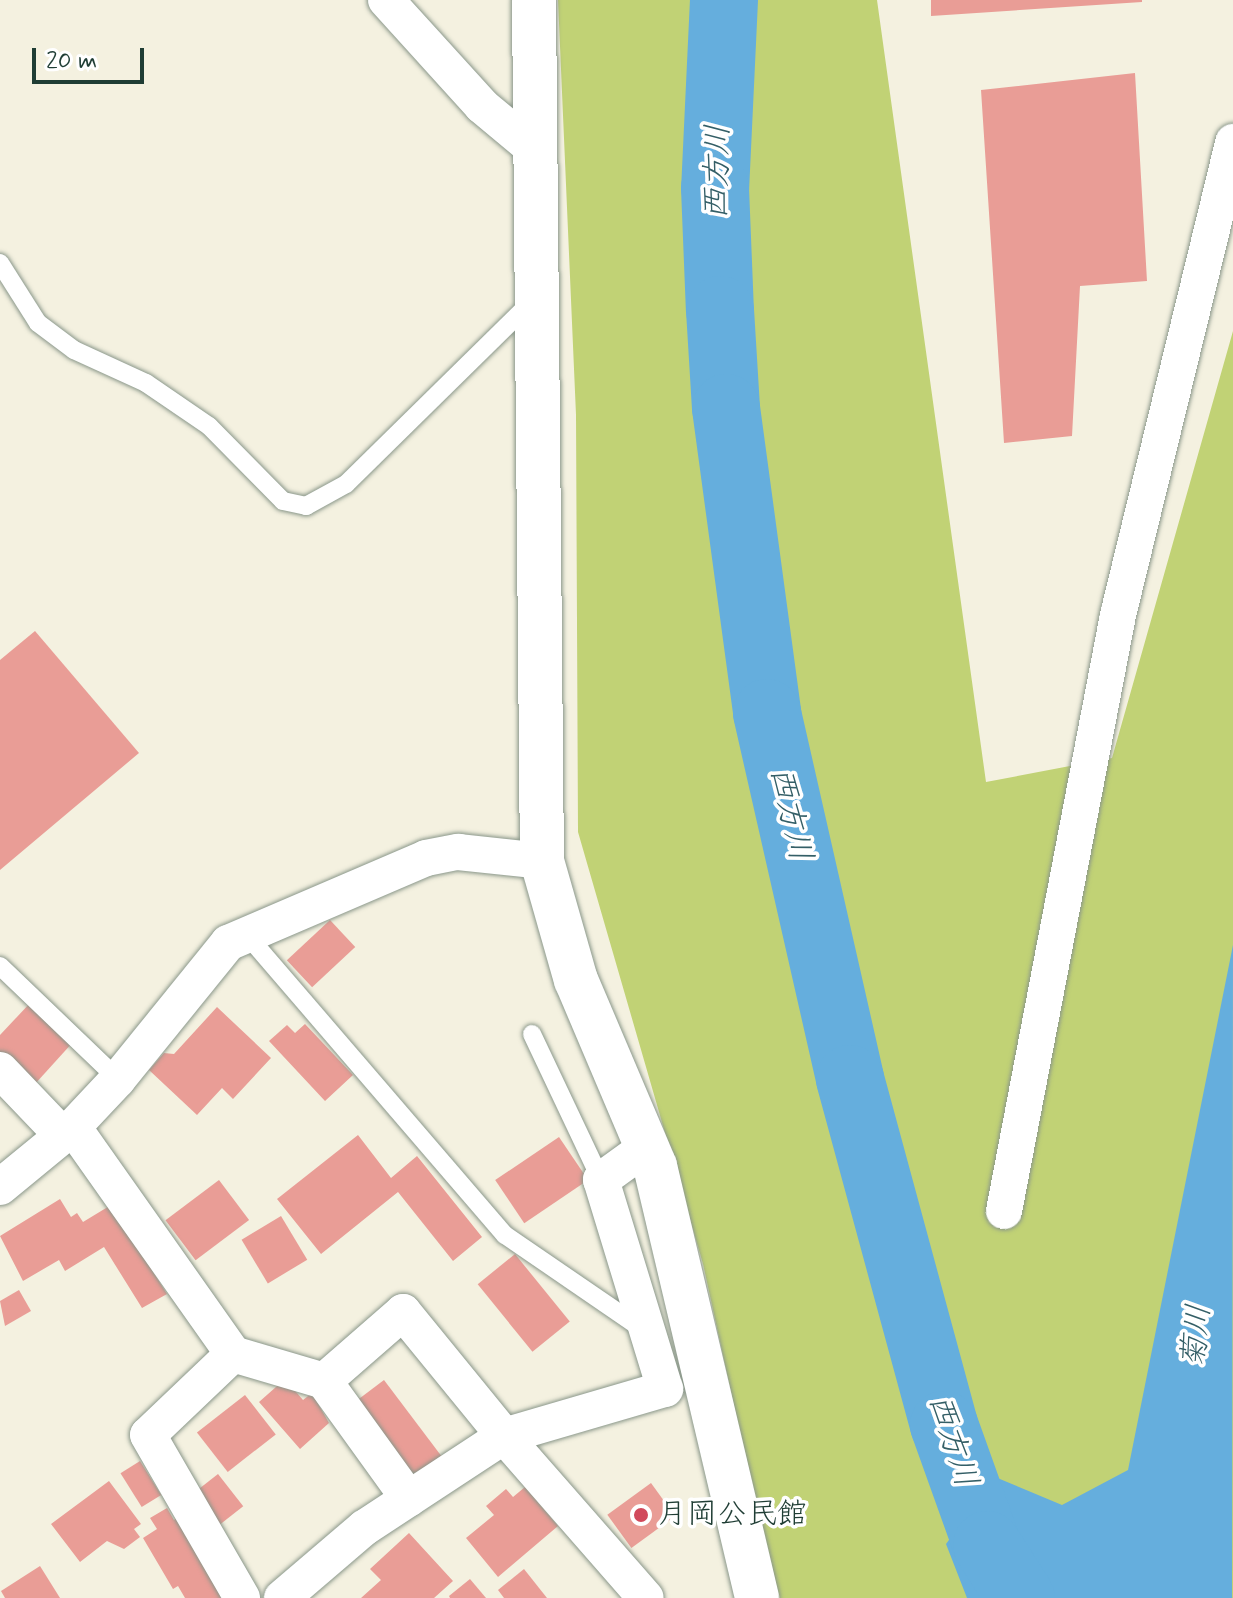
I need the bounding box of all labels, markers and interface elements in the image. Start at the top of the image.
scale bar [36,32,148,82]
text: 20 m [46,46,97,77]
water label: 西方川 [698,124,738,220]
water label: 西方川 [760,763,820,865]
water label: 菊川 [1175,1302,1219,1370]
water label: 西方川 [919,1389,985,1493]
place label: 月岡公民館 [657,1497,807,1533]
marker: 月岡公民館 [632,1506,650,1524]

